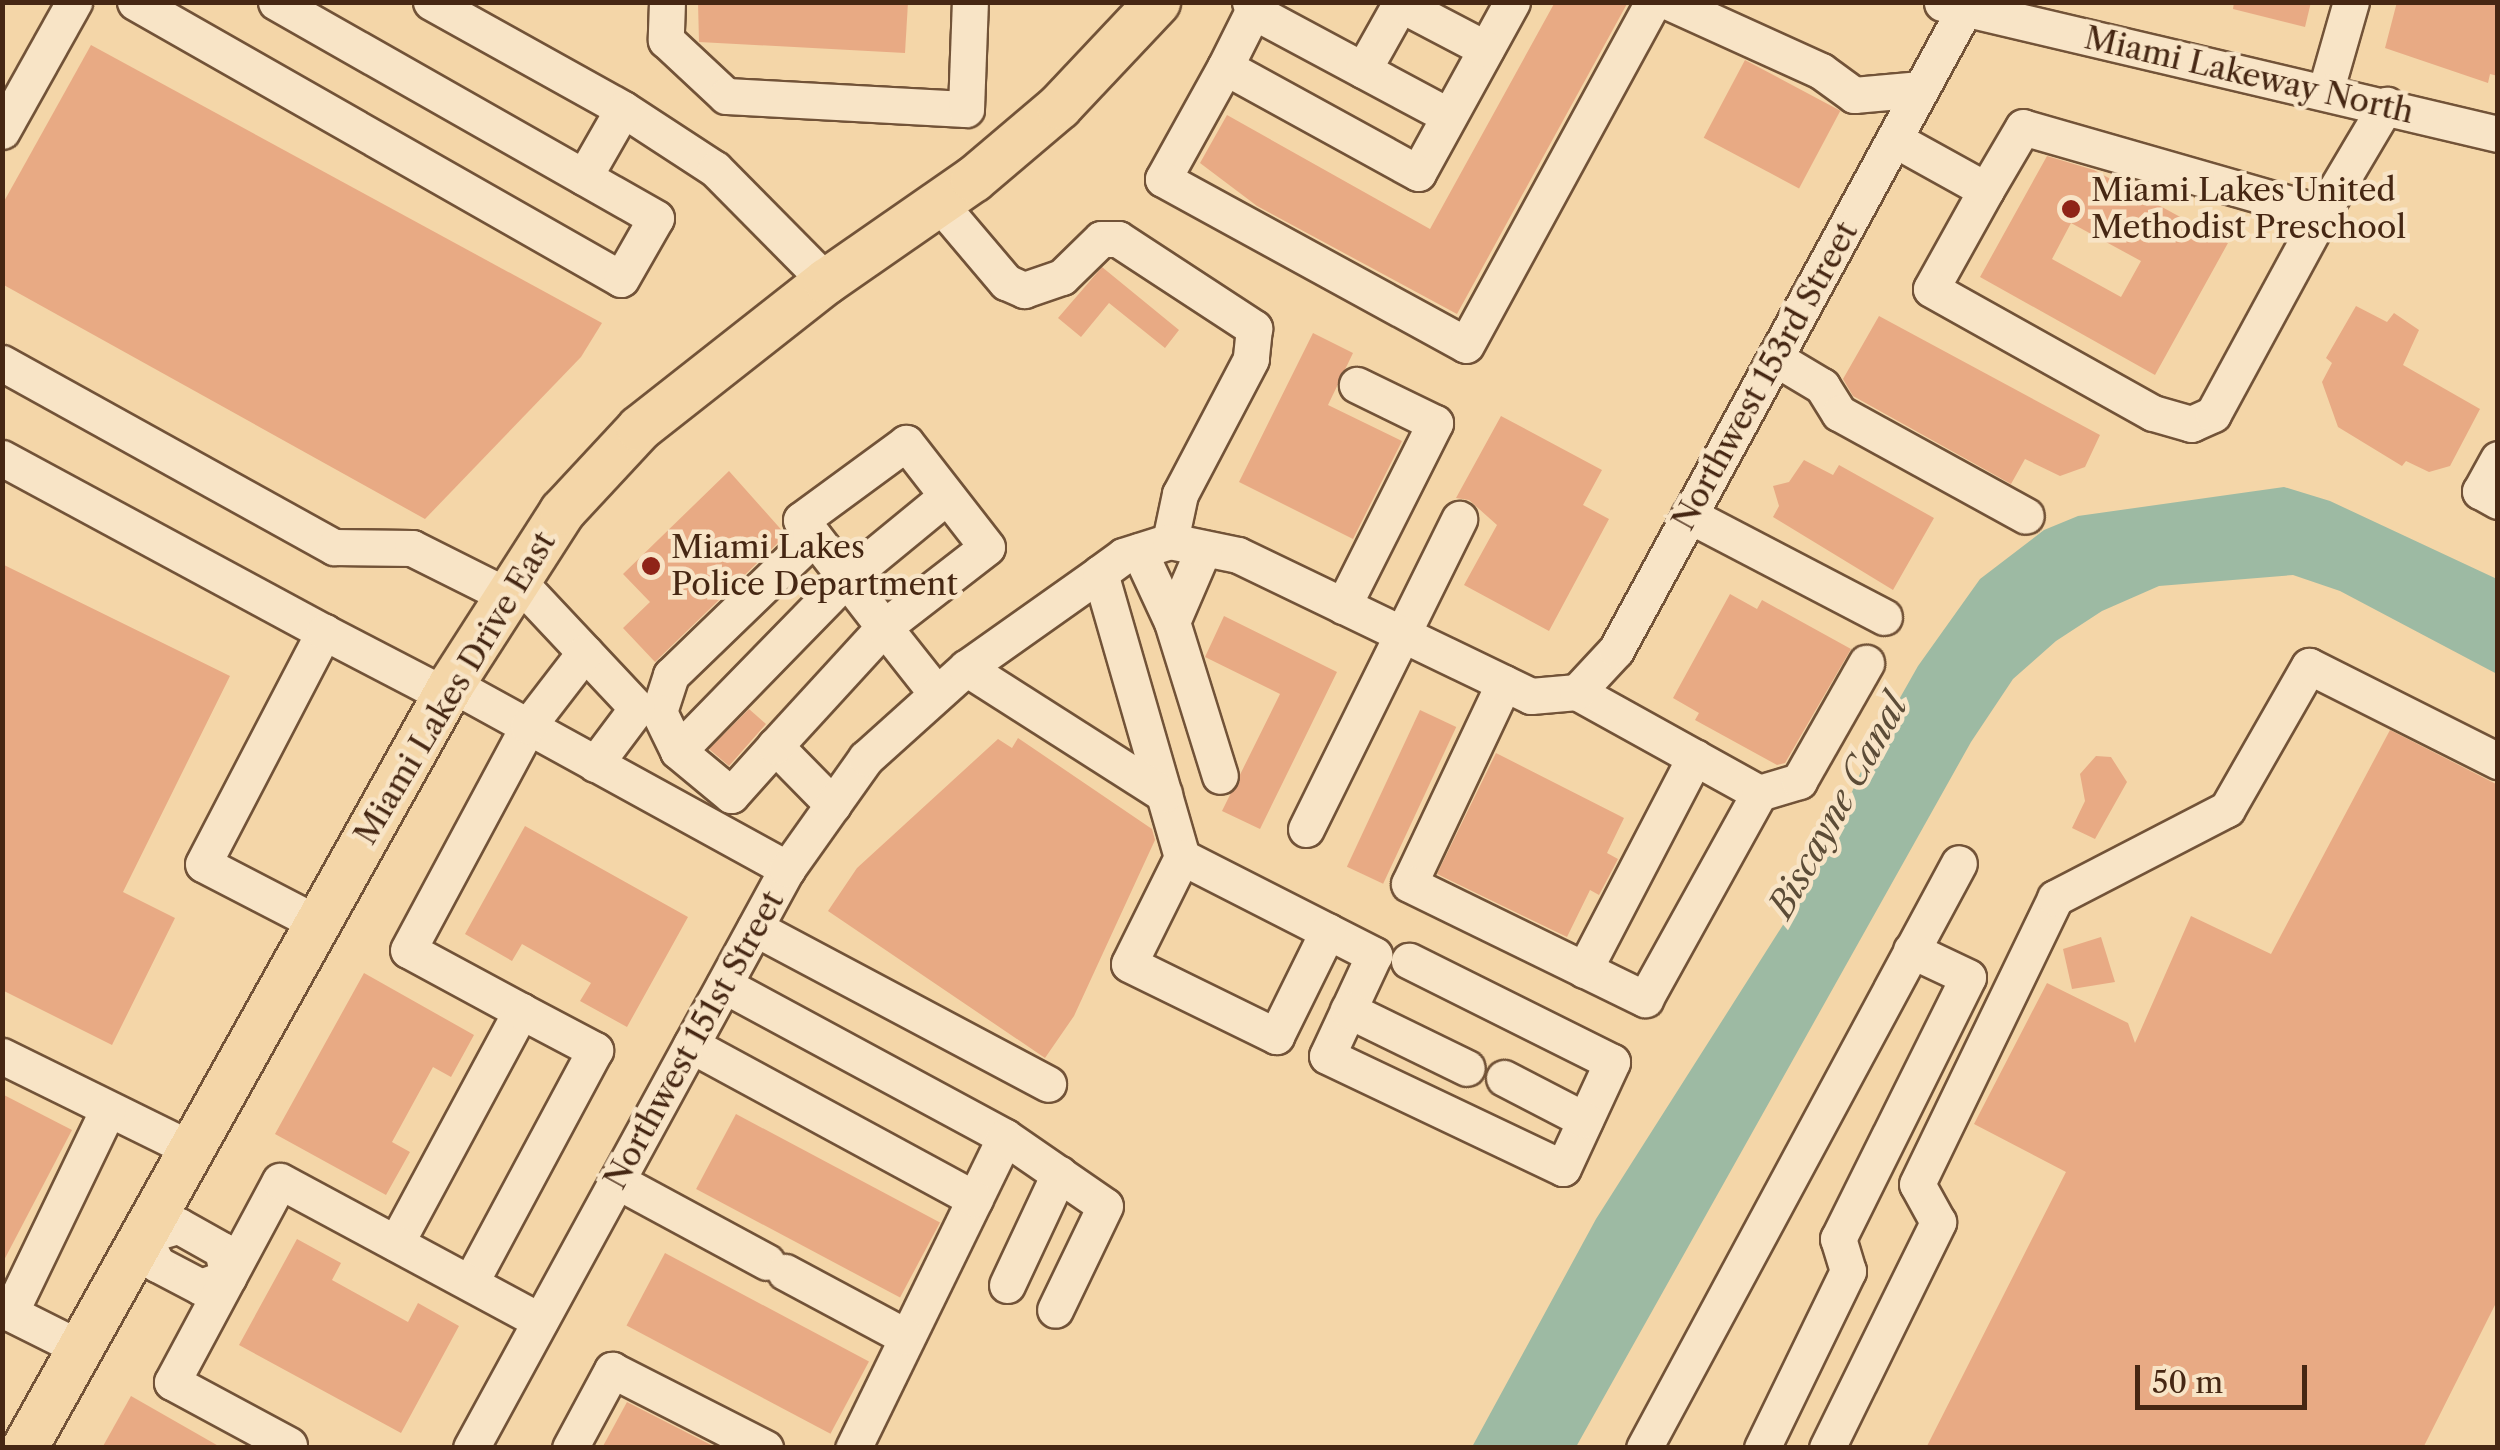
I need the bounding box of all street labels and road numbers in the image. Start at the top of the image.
street label: Miami Lakeway North [2080,18,2418,132]
street label: Northwest 153rd Street [1664,215,1866,537]
street label: Miami Lakes Drive East [346,525,564,851]
street label: Northwest 151st Street [596,884,792,1196]

